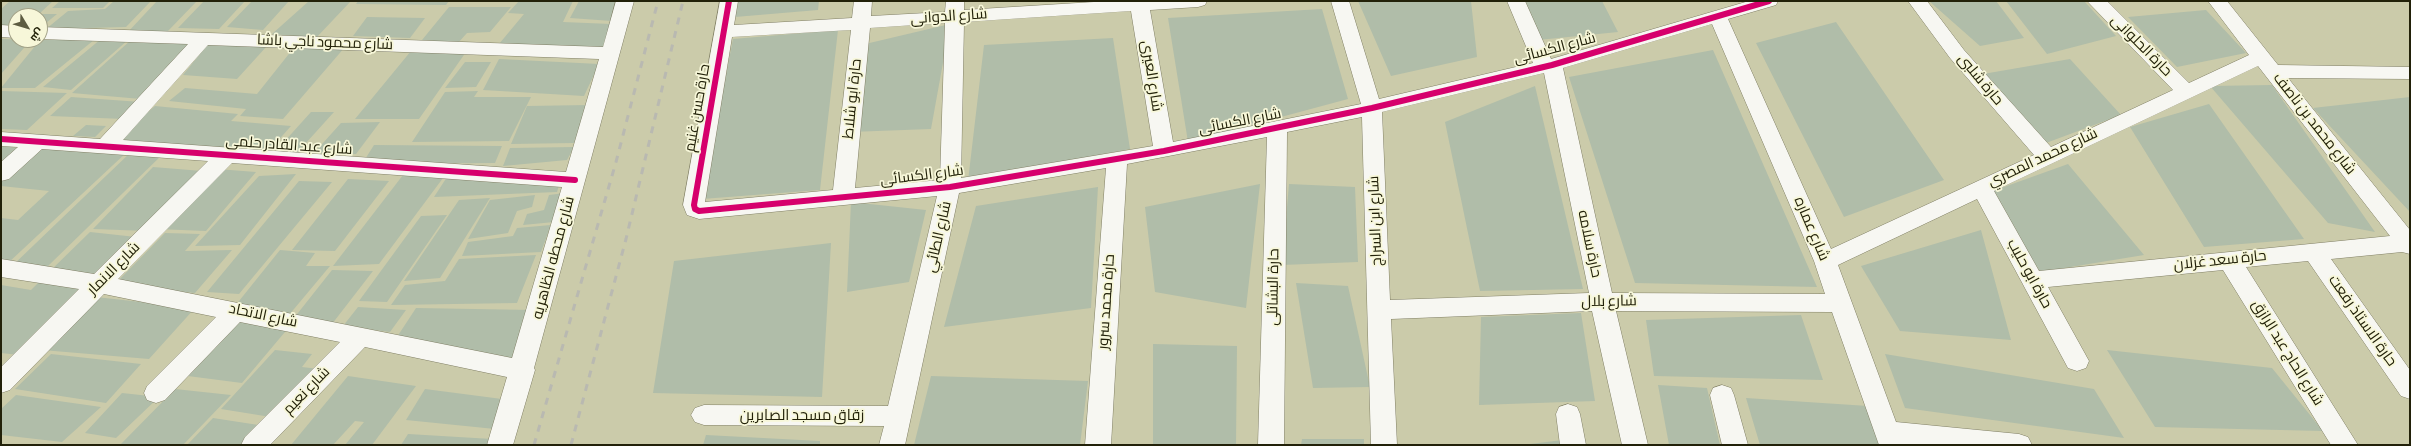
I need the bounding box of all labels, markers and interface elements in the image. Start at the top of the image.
street label: شارع الدوانى [910,5,988,29]
north arrow [8,8,48,48]
street label: حارة الحلوانى [2106,11,2176,81]
text: ش [28,26,47,45]
street label: شارع الكسائى [1512,29,1598,69]
street label: شارع محمود ناجي باشا [257,32,393,54]
street label: شارع العيرى [1137,39,1165,113]
street label: حارة شلبى [1953,51,2007,109]
street label: حارة ابو شلاط [840,58,866,140]
street label: حارة حسن غنيم [681,62,715,154]
street label: شارع محمد بن ناصف [2269,70,2359,178]
street label: شارع الكسائى [1197,105,1283,139]
street label: شارع محمد المصري [1985,125,2101,191]
street label: شارع عبد القادر حلمى [225,133,353,159]
street label: شارع الكسائى [879,162,965,190]
street label: شارع ابن السراج [1365,176,1387,266]
street label: شارع عماره [1790,194,1832,264]
street label: شارع محطه الظاهريه [529,195,579,321]
street label: شارع الطائي [922,200,956,274]
street label: حارة سلامه [1573,209,1605,279]
street label: حارة ابو حليب [2003,236,2055,312]
street label: شارع الانمار [84,239,144,299]
street label: حارة سعد غزلان [2173,247,2267,275]
street label: حارة البشاتلى [1264,248,1284,326]
street label: حارة محمد سرور [1095,254,1119,350]
street label: حارة الاستاذ رفعت [2324,272,2400,370]
street label: شارع بلال [1581,293,1637,311]
street label: شارع الحاج عبد الرازق [2247,297,2327,409]
street label: شارع الاتحاد [227,300,299,332]
street label: شارع نعيم [280,363,334,419]
street label: زقاق مسجد الصابرين [740,407,864,425]

